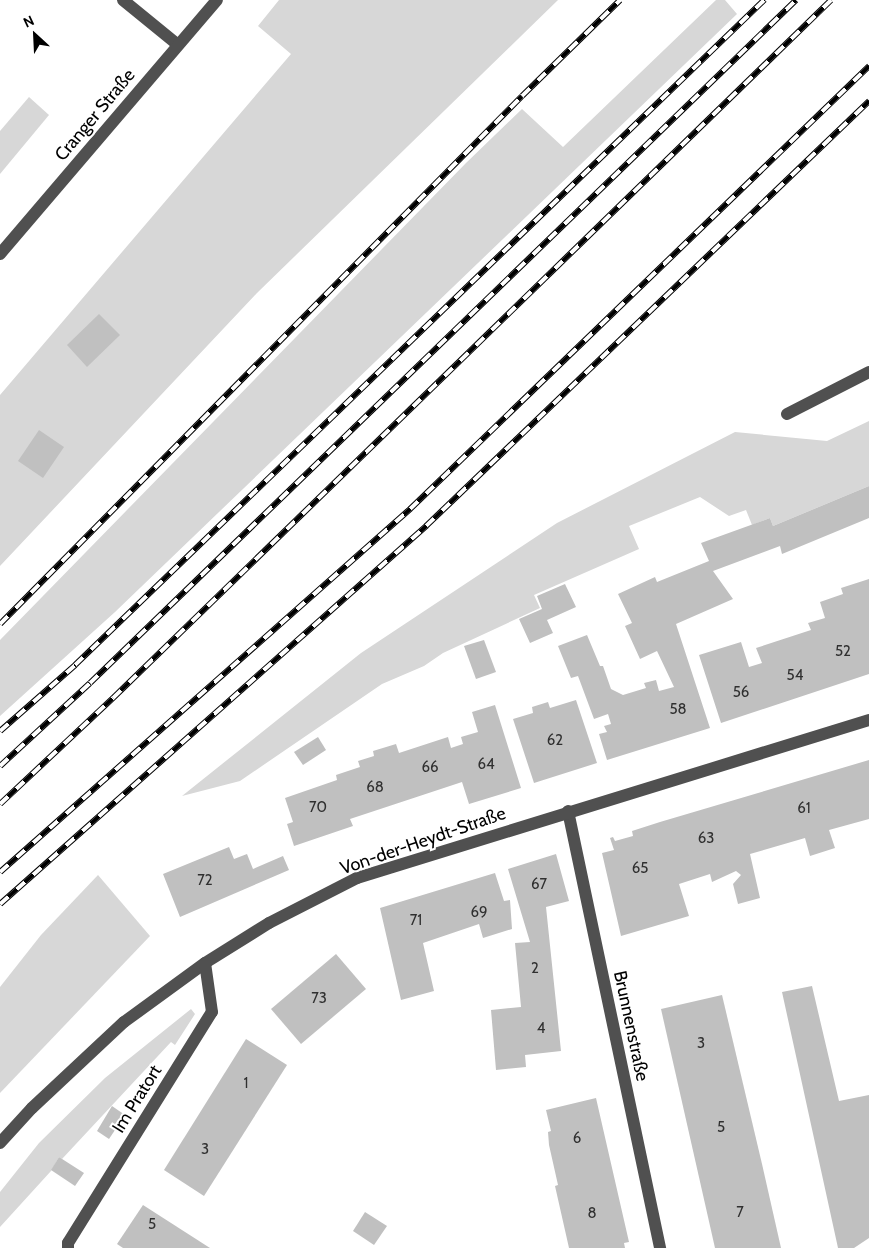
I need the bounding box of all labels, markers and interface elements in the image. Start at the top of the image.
north arrow [10,10,60,60]
text: N [20,11,37,32]
street label: Cranger Straße [50,65,140,165]
house number: 52 [835,643,851,661]
house number: 54 [787,667,803,685]
house number: 56 [733,684,749,702]
house number: 58 [669,701,687,719]
house number: 62 [547,732,563,750]
house number: 64 [477,756,495,774]
house number: 66 [421,759,439,777]
house number: 68 [366,779,384,797]
house number: 70 [309,799,327,817]
house number: 61 [797,800,811,818]
street label: Von-der-Heydt-Straße [337,803,509,879]
house number: 63 [698,830,714,848]
house number: 65 [632,860,648,878]
house number: 72 [197,872,213,890]
house number: 67 [531,876,547,894]
house number: 69 [470,904,488,922]
house number: 71 [410,912,422,930]
house number: 2 [531,960,539,978]
street label: Brunnenstraße [609,969,653,1083]
house number: 73 [311,990,327,1008]
house number: 4 [537,1020,545,1038]
house number: 3 [697,1035,705,1053]
street label: Im Pratort [108,1061,166,1137]
house number: 1 [244,1075,248,1093]
house number: 5 [717,1119,725,1137]
house number: 6 [573,1130,581,1148]
house number: 3 [201,1141,209,1159]
house number: 7 [736,1204,744,1222]
house number: 8 [587,1205,597,1223]
house number: 5 [148,1216,156,1234]

